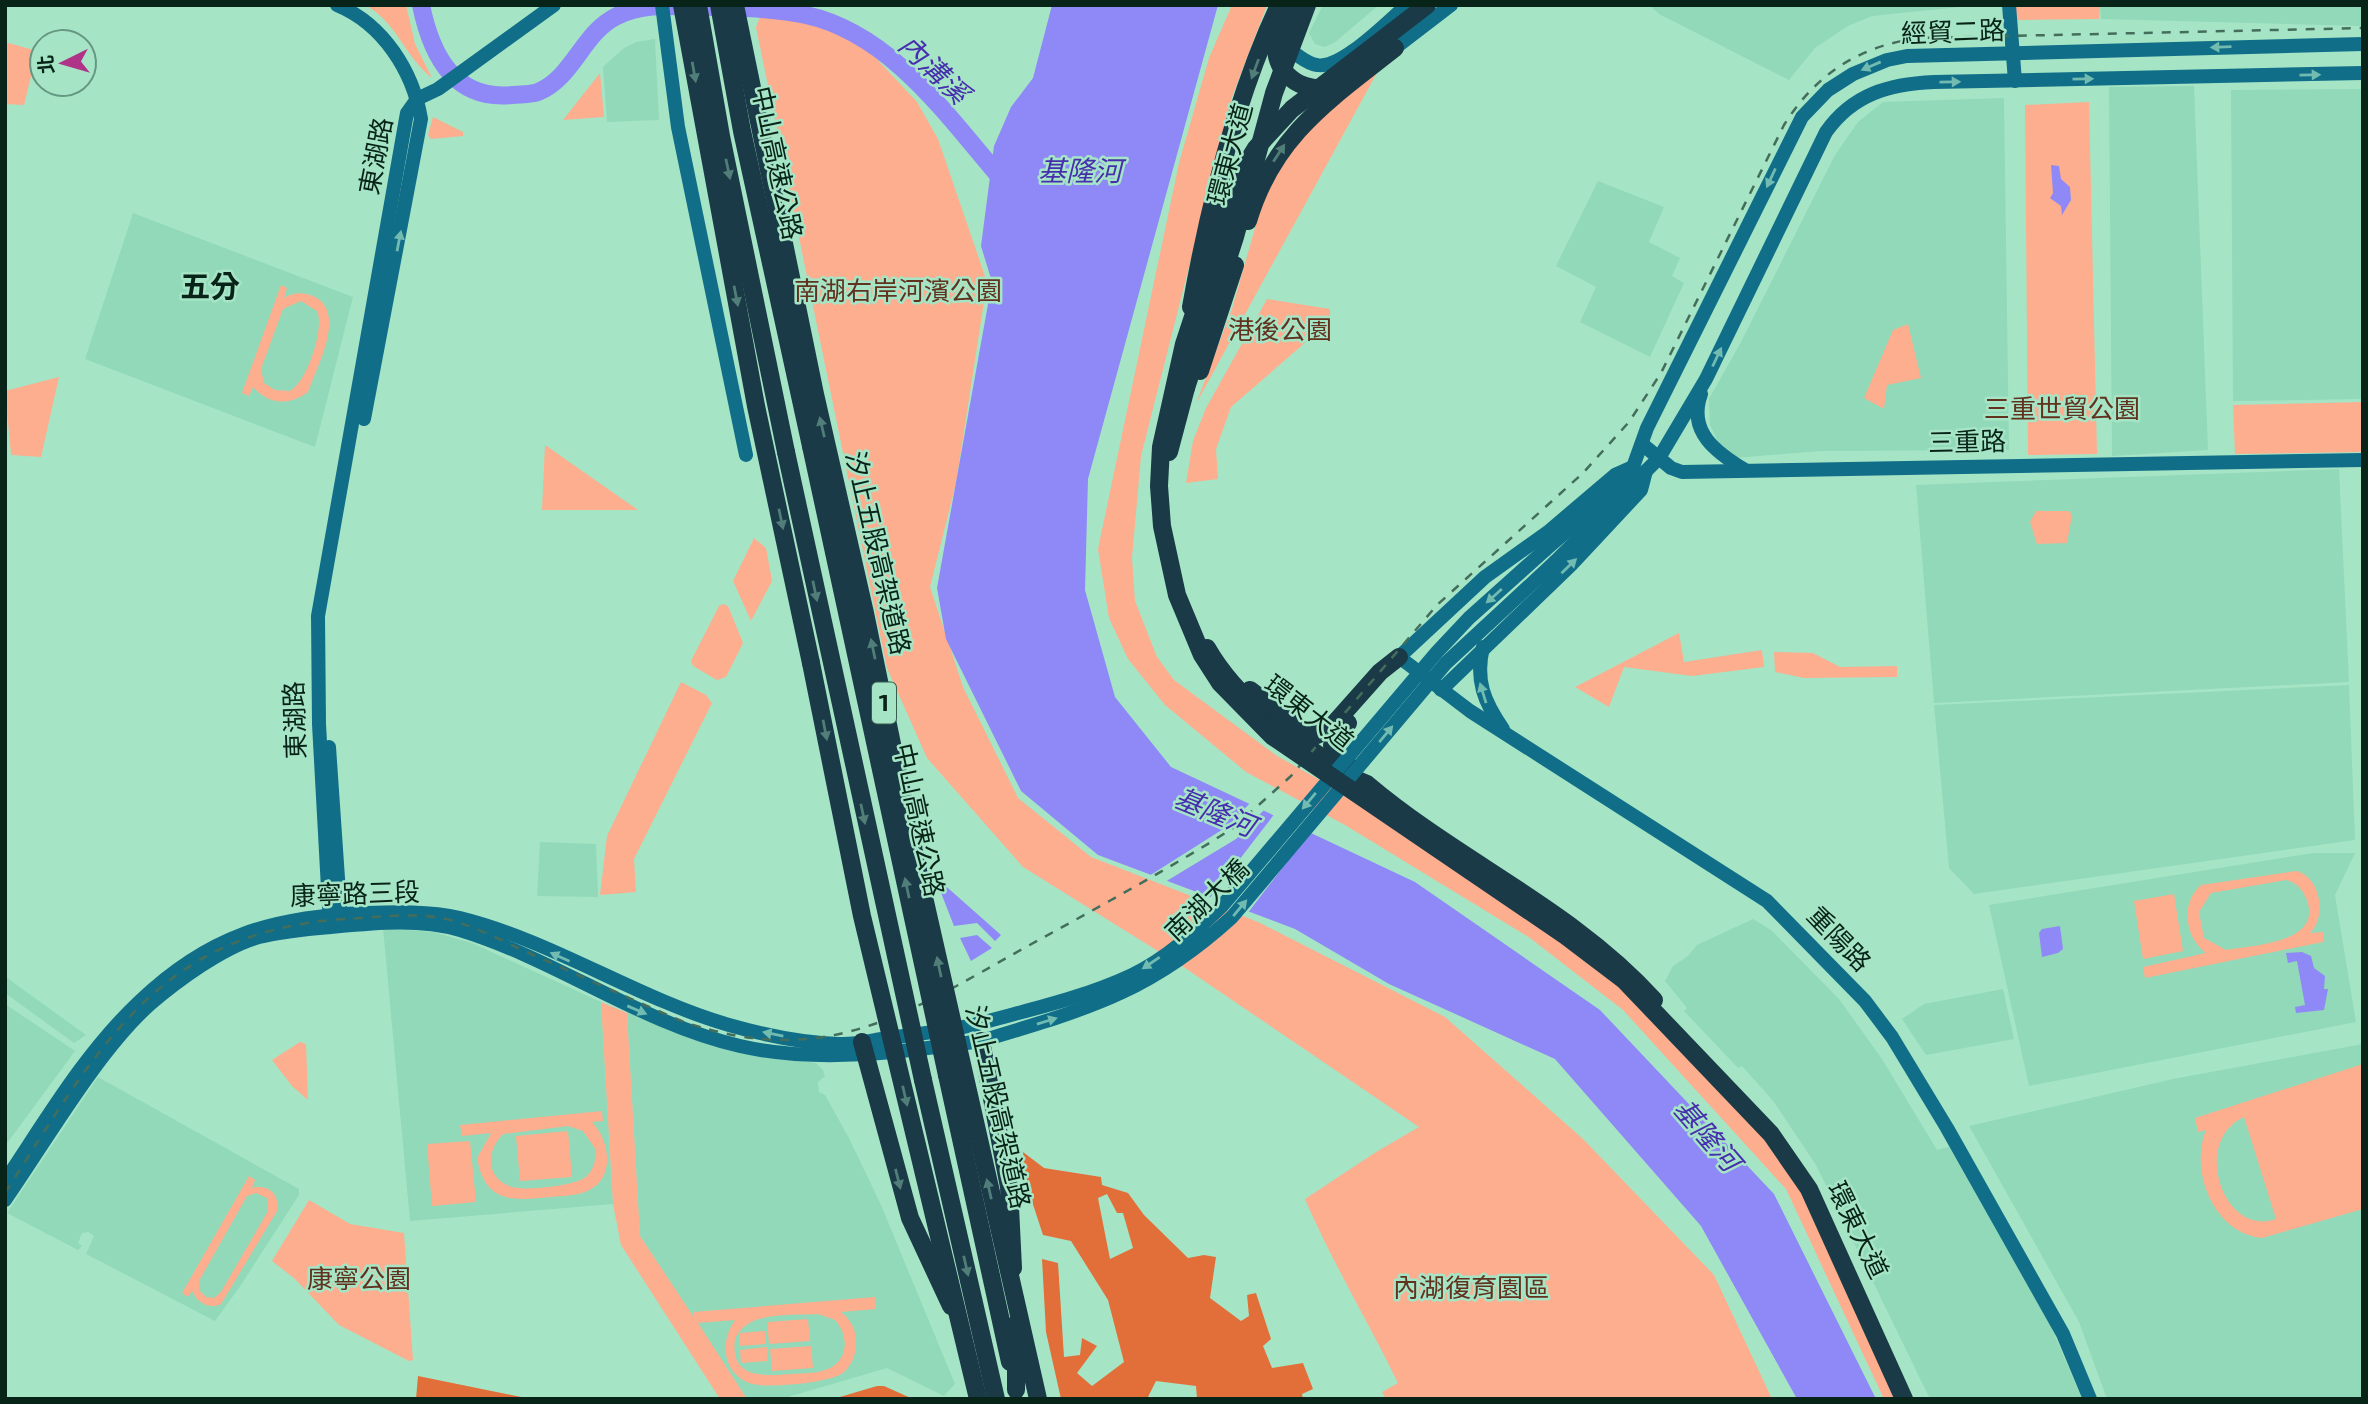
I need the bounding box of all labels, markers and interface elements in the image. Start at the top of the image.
street label: 經貿二路 [1900,13,2005,48]
water label: 內溝溪 [893,27,980,112]
north arrow [28,28,98,98]
one-way arrow [2210,42,2232,53]
text: 北 [33,54,58,75]
one-way arrow [1249,59,1260,80]
one-way arrow [689,61,700,83]
one-way arrow [1860,61,1881,72]
one-way arrow [2300,69,2322,80]
one-way arrow [2072,73,2094,85]
one-way arrow [1940,76,1962,87]
street label: 中山高速公路 [747,83,810,242]
street label: 環東大道 [1200,99,1257,208]
street label: 東湖路 [352,114,397,197]
one-way arrow [1272,143,1285,163]
water label: 基隆河 [1038,153,1127,187]
one-way arrow [722,158,733,180]
one-way arrow [1766,168,1777,188]
one-way arrow [394,230,405,252]
district label: 五分 [180,267,240,303]
park label: 南湖右岸河濱公園 [794,274,1002,305]
one-way arrow [731,285,742,307]
park label: 港後公園 [1228,313,1332,344]
one-way arrow [1711,347,1723,367]
park label: 三重世貿公園 [1984,392,2140,423]
one-way arrow [817,416,828,438]
street label: 三重路 [1928,424,2006,457]
street label: 汐止五股高架道路 [841,448,918,657]
one-way arrow [775,508,786,530]
one-way arrow [1561,558,1577,574]
one-way arrow [810,580,821,602]
one-way arrow [1485,588,1503,604]
one-way arrow [867,638,878,660]
street label: 環東大道 [1259,668,1360,756]
street label: 東湖路 [277,681,310,760]
road number: 1 [872,682,896,724]
one-way arrow [1477,682,1488,703]
one-way arrow [819,719,830,741]
one-way arrow [1378,725,1394,743]
street label: 中山高速公路 [889,740,952,899]
water label: 基隆河 [1170,780,1265,844]
one-way arrow [1302,792,1317,810]
one-way arrow [857,803,868,825]
street label: 南湖大橋 [1158,852,1254,946]
street label: 康寧路三段 [289,875,420,910]
one-way arrow [901,877,912,899]
one-way arrow [1232,899,1248,917]
street label: 重陽路 [1802,899,1878,977]
one-way arrow [549,951,570,962]
one-way arrow [933,956,944,978]
one-way arrow [1142,956,1160,970]
street label: 汐止五股高架道路 [961,1002,1038,1211]
one-way arrow [626,1005,647,1016]
one-way arrow [1036,1016,1057,1026]
one-way arrow [762,1029,784,1040]
one-way arrow [900,1085,911,1107]
water label: 基隆河 [1667,1091,1751,1181]
one-way arrow [893,1168,904,1190]
street label: 環東大道 [1823,1176,1896,1283]
one-way arrow [983,1178,994,1200]
one-way arrow [961,1255,972,1277]
park label: 康寧公園 [307,1262,411,1293]
park label: 內湖復育園區 [1393,1271,1549,1302]

